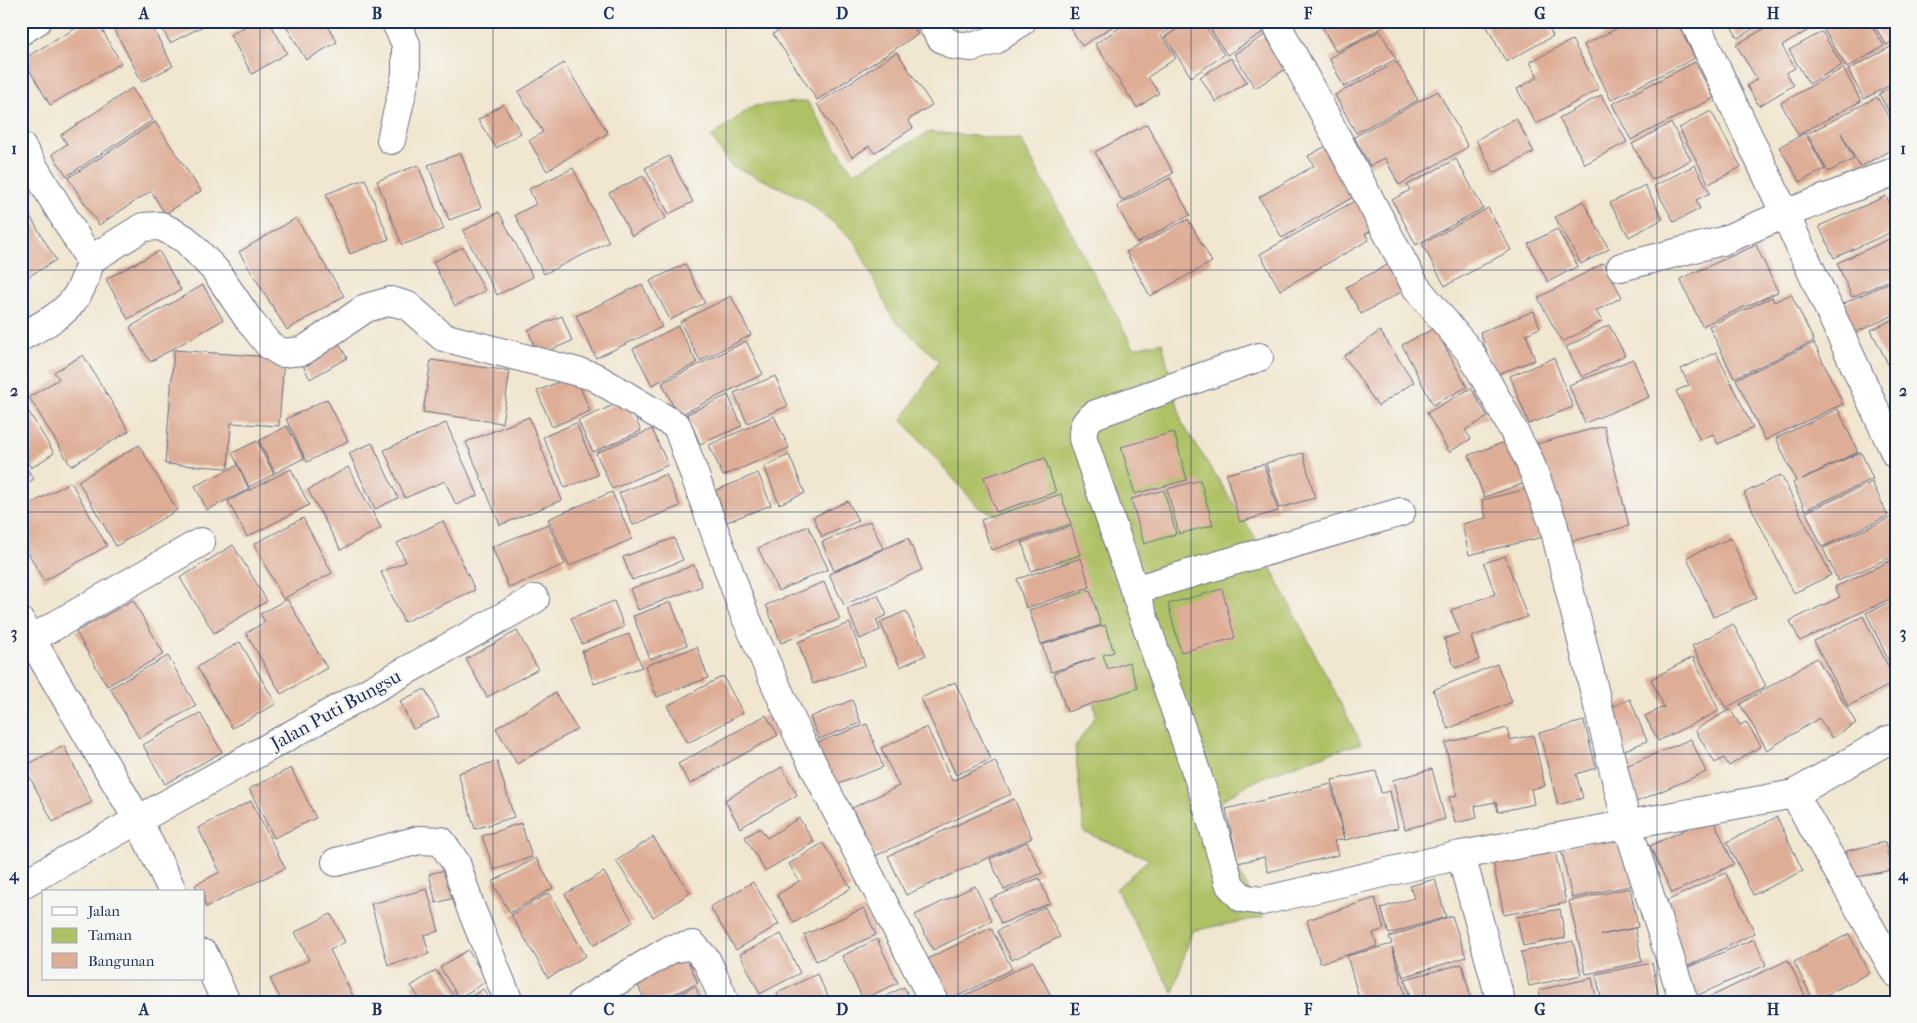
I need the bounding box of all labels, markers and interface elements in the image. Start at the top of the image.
text: A [138,4,150,23]
text: B [372,4,382,23]
text: C [604,4,615,23]
text: D [836,4,848,23]
text: E [1070,4,1080,23]
text: F [1303,4,1313,23]
text: G [1534,4,1546,23]
text: H [1767,4,1780,23]
text: 1 [11,139,17,158]
text: 1 [1900,139,1906,158]
text: 2 [10,381,18,400]
text: 2 [1899,381,1907,400]
text: 3 [11,623,17,643]
text: 3 [1900,623,1906,643]
street label: Jalan Puti Bungsu [265,665,405,756]
text: 4 [8,865,20,885]
text: 4 [1897,865,1909,885]
legend [42,890,205,980]
text: Jalan [87,902,120,920]
text: Taman [88,926,132,944]
text: Bangunan [88,952,155,970]
text: A [138,1000,150,1019]
text: B [372,1000,382,1019]
text: C [604,1000,615,1019]
text: D [836,1000,848,1019]
text: E [1070,1000,1080,1019]
text: F [1303,1000,1313,1019]
text: G [1534,1000,1546,1019]
text: H [1767,1000,1780,1019]

